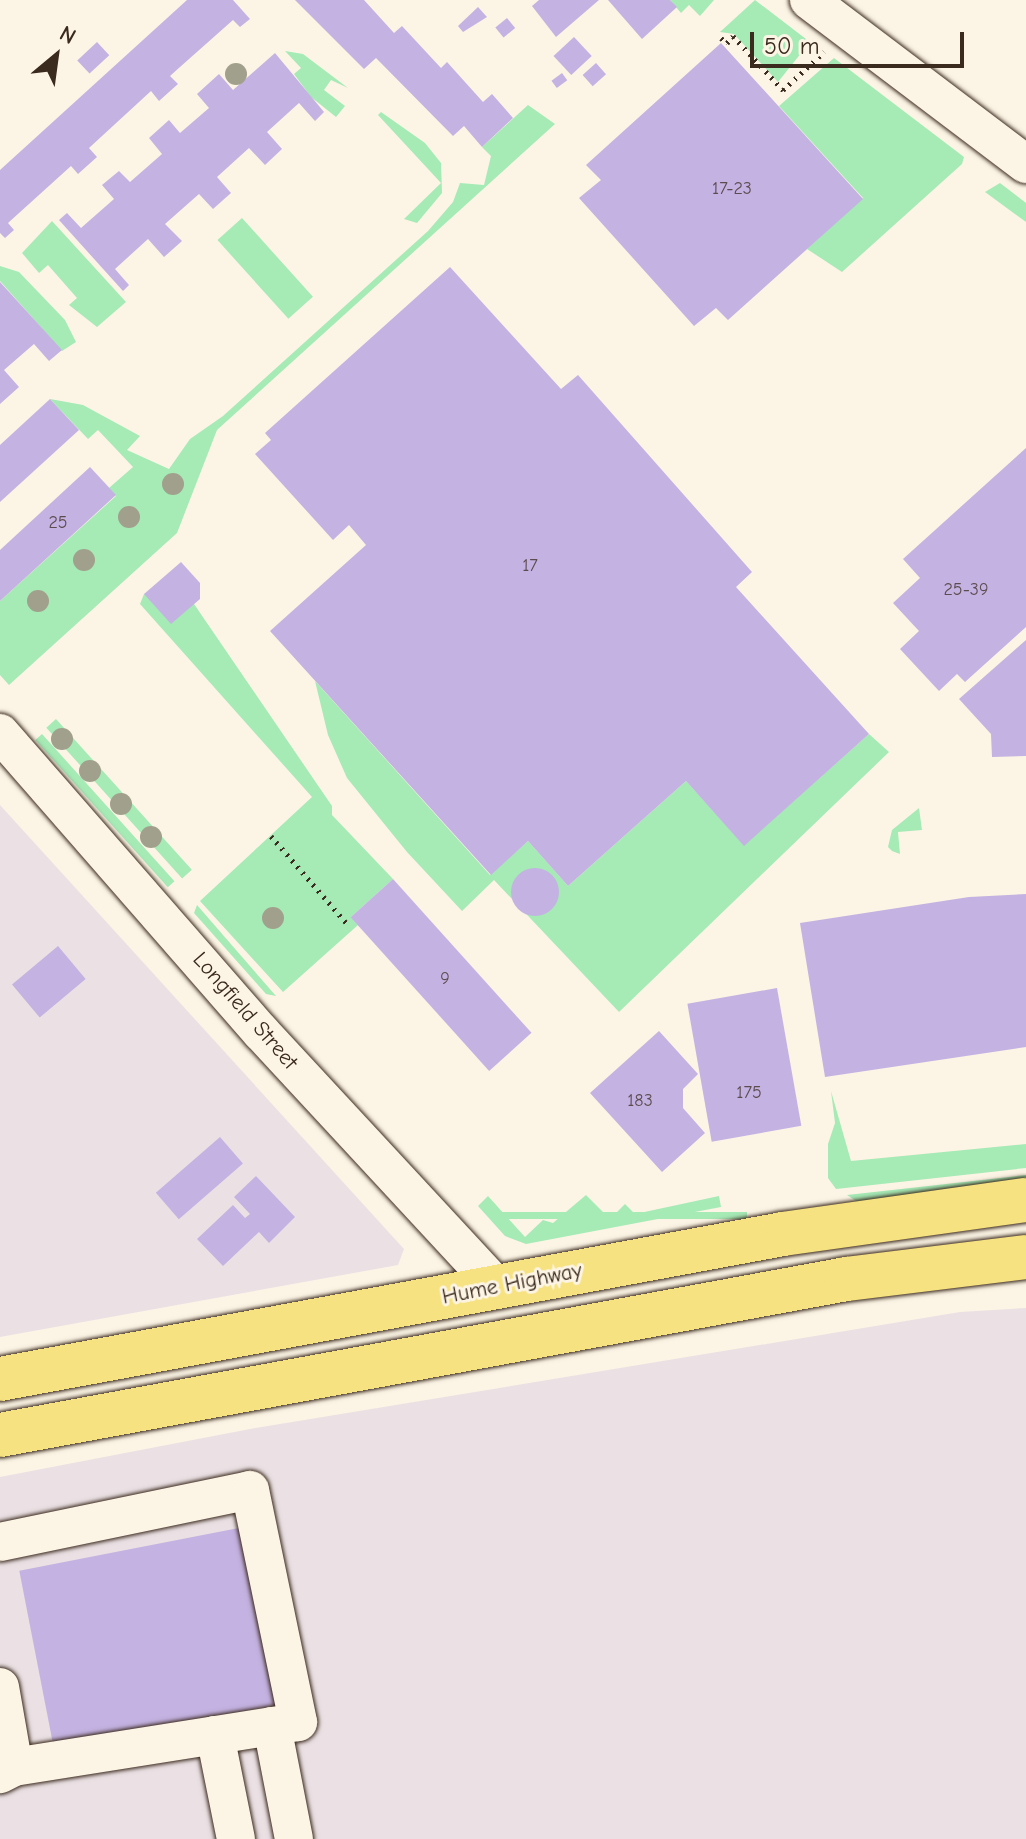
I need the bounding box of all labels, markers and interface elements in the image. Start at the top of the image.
north arrow [16,16,96,96]
scale bar [754,16,968,66]
text: N [55,20,80,50]
text: 50 m [764,32,820,60]
house number: 17-23 [712,178,752,200]
house number: 25 [48,512,68,534]
house number: 17 [522,555,538,577]
house number: 25-39 [943,579,989,601]
street label: Longfield Street [187,947,303,1075]
house number: 9 [440,968,450,990]
house number: 175 [736,1082,762,1104]
house number: 183 [627,1090,653,1112]
street label: Hume Highway [440,1257,584,1311]

